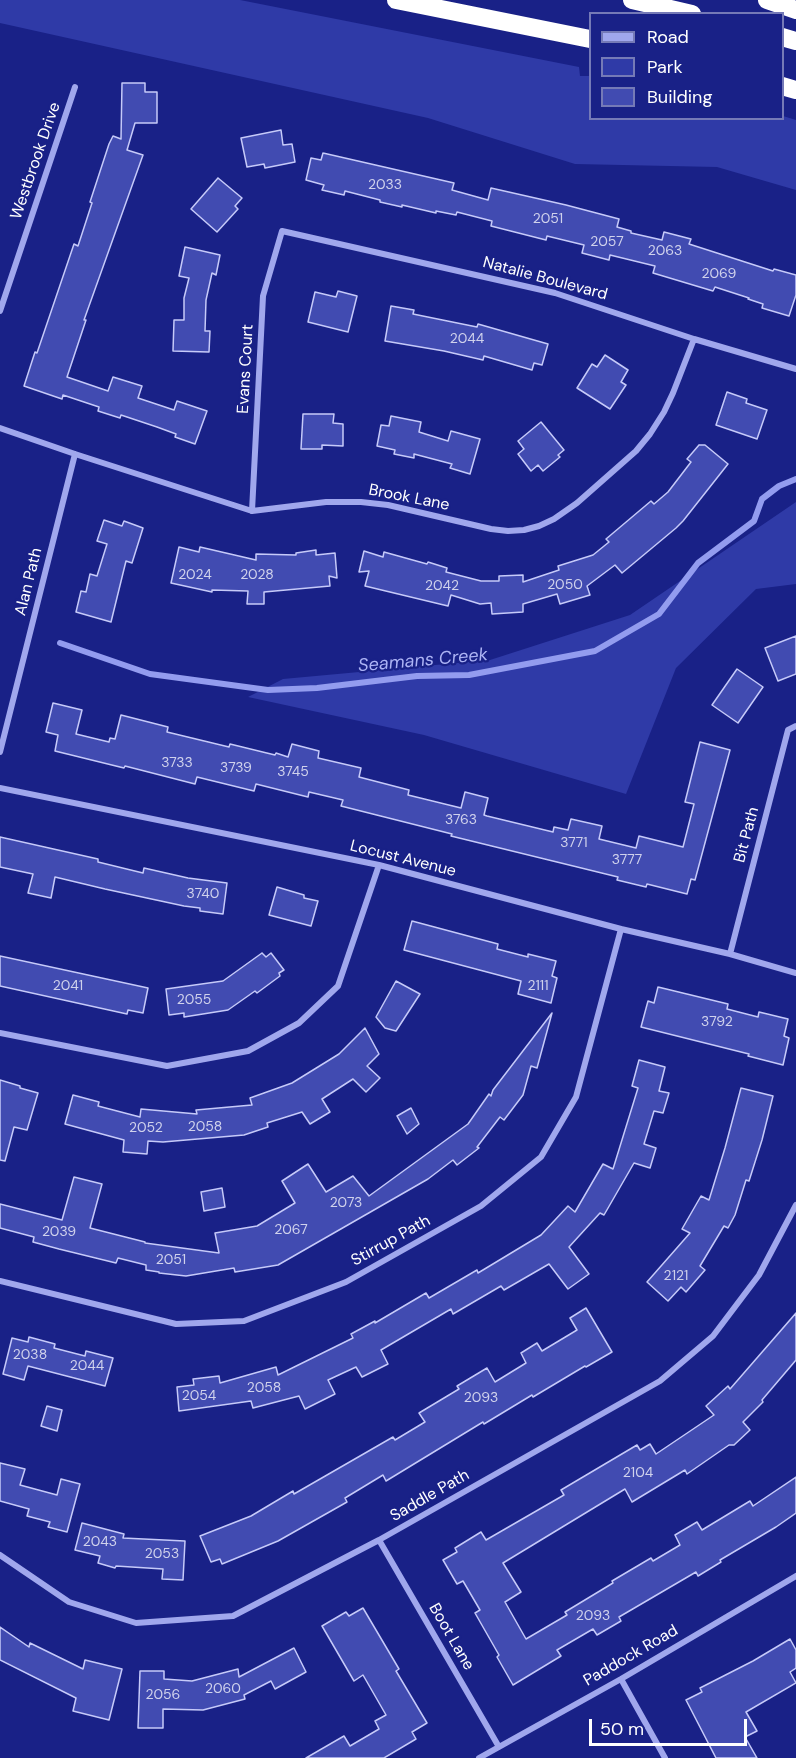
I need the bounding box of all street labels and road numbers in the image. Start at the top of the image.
street label: Westbrook Drive [7,100,65,222]
street label: Natalie Boulevard [481,253,609,305]
street label: Evans Court [234,324,258,414]
street label: Brook Lane [367,481,451,515]
street label: Alan Path [11,546,47,618]
street label: Bit Path [730,805,764,865]
street label: Locust Avenue [348,837,458,881]
street label: Stirrup Path [348,1211,434,1271]
street label: Saddle Path [387,1466,473,1526]
street label: Boot Lane [424,1600,478,1674]
street label: Paddock Road [580,1621,682,1691]

